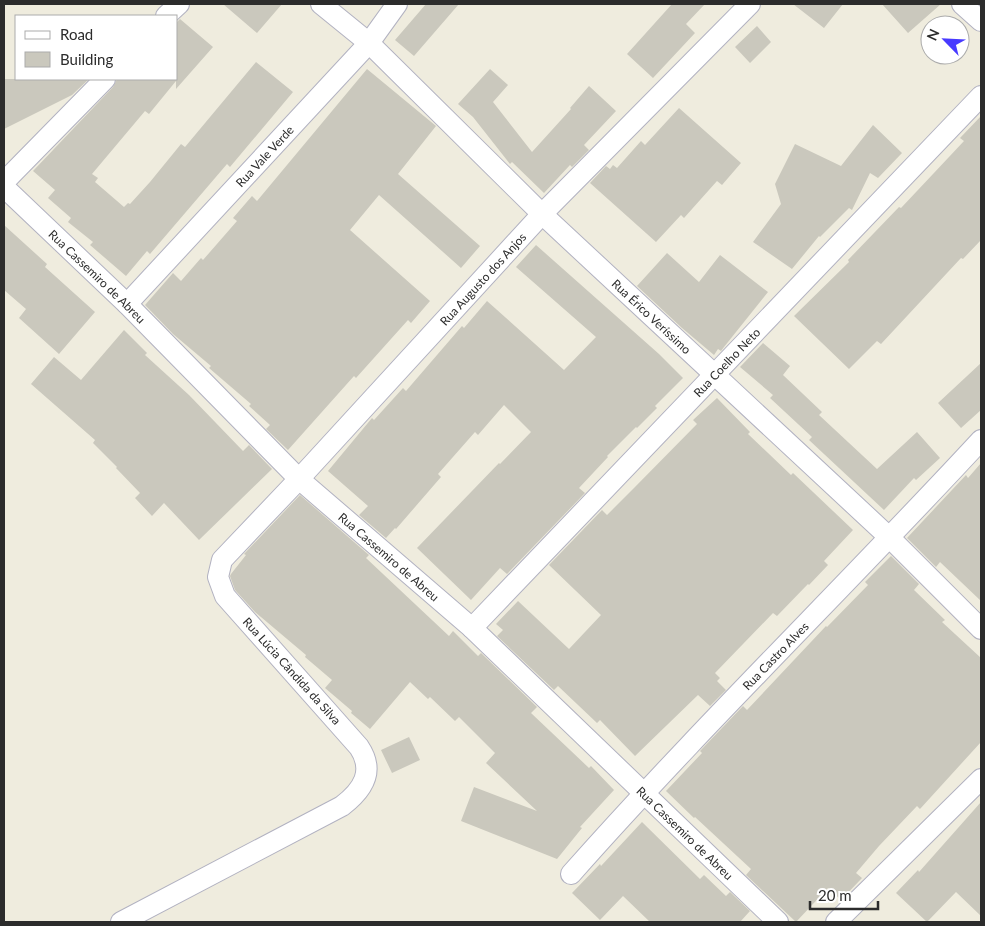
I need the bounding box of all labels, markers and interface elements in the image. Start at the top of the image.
legend [15,15,178,80]
north arrow [920,15,970,65]
text: Road [60,25,93,43]
text: N [923,26,943,43]
text: Building [60,50,113,68]
street label: Rua Vale Verde [232,122,297,190]
street label: Rua Cassemiro de Abreu [46,226,149,326]
street label: Rua Augusto dos Anjos [436,229,529,328]
street label: Rua Érico Veríssimo [609,276,695,357]
street label: Rua Coelho Neto [690,324,763,400]
street label: Rua Cassemiro de Abreu [336,509,443,604]
street label: Rua Lúcia Cândida da Silva [240,614,344,728]
street label: Rua Castro Alves [739,618,811,693]
street label: Rua Cassemiro de Abreu [634,783,737,883]
scale bar [810,878,878,910]
text: 20 m [818,886,852,904]

